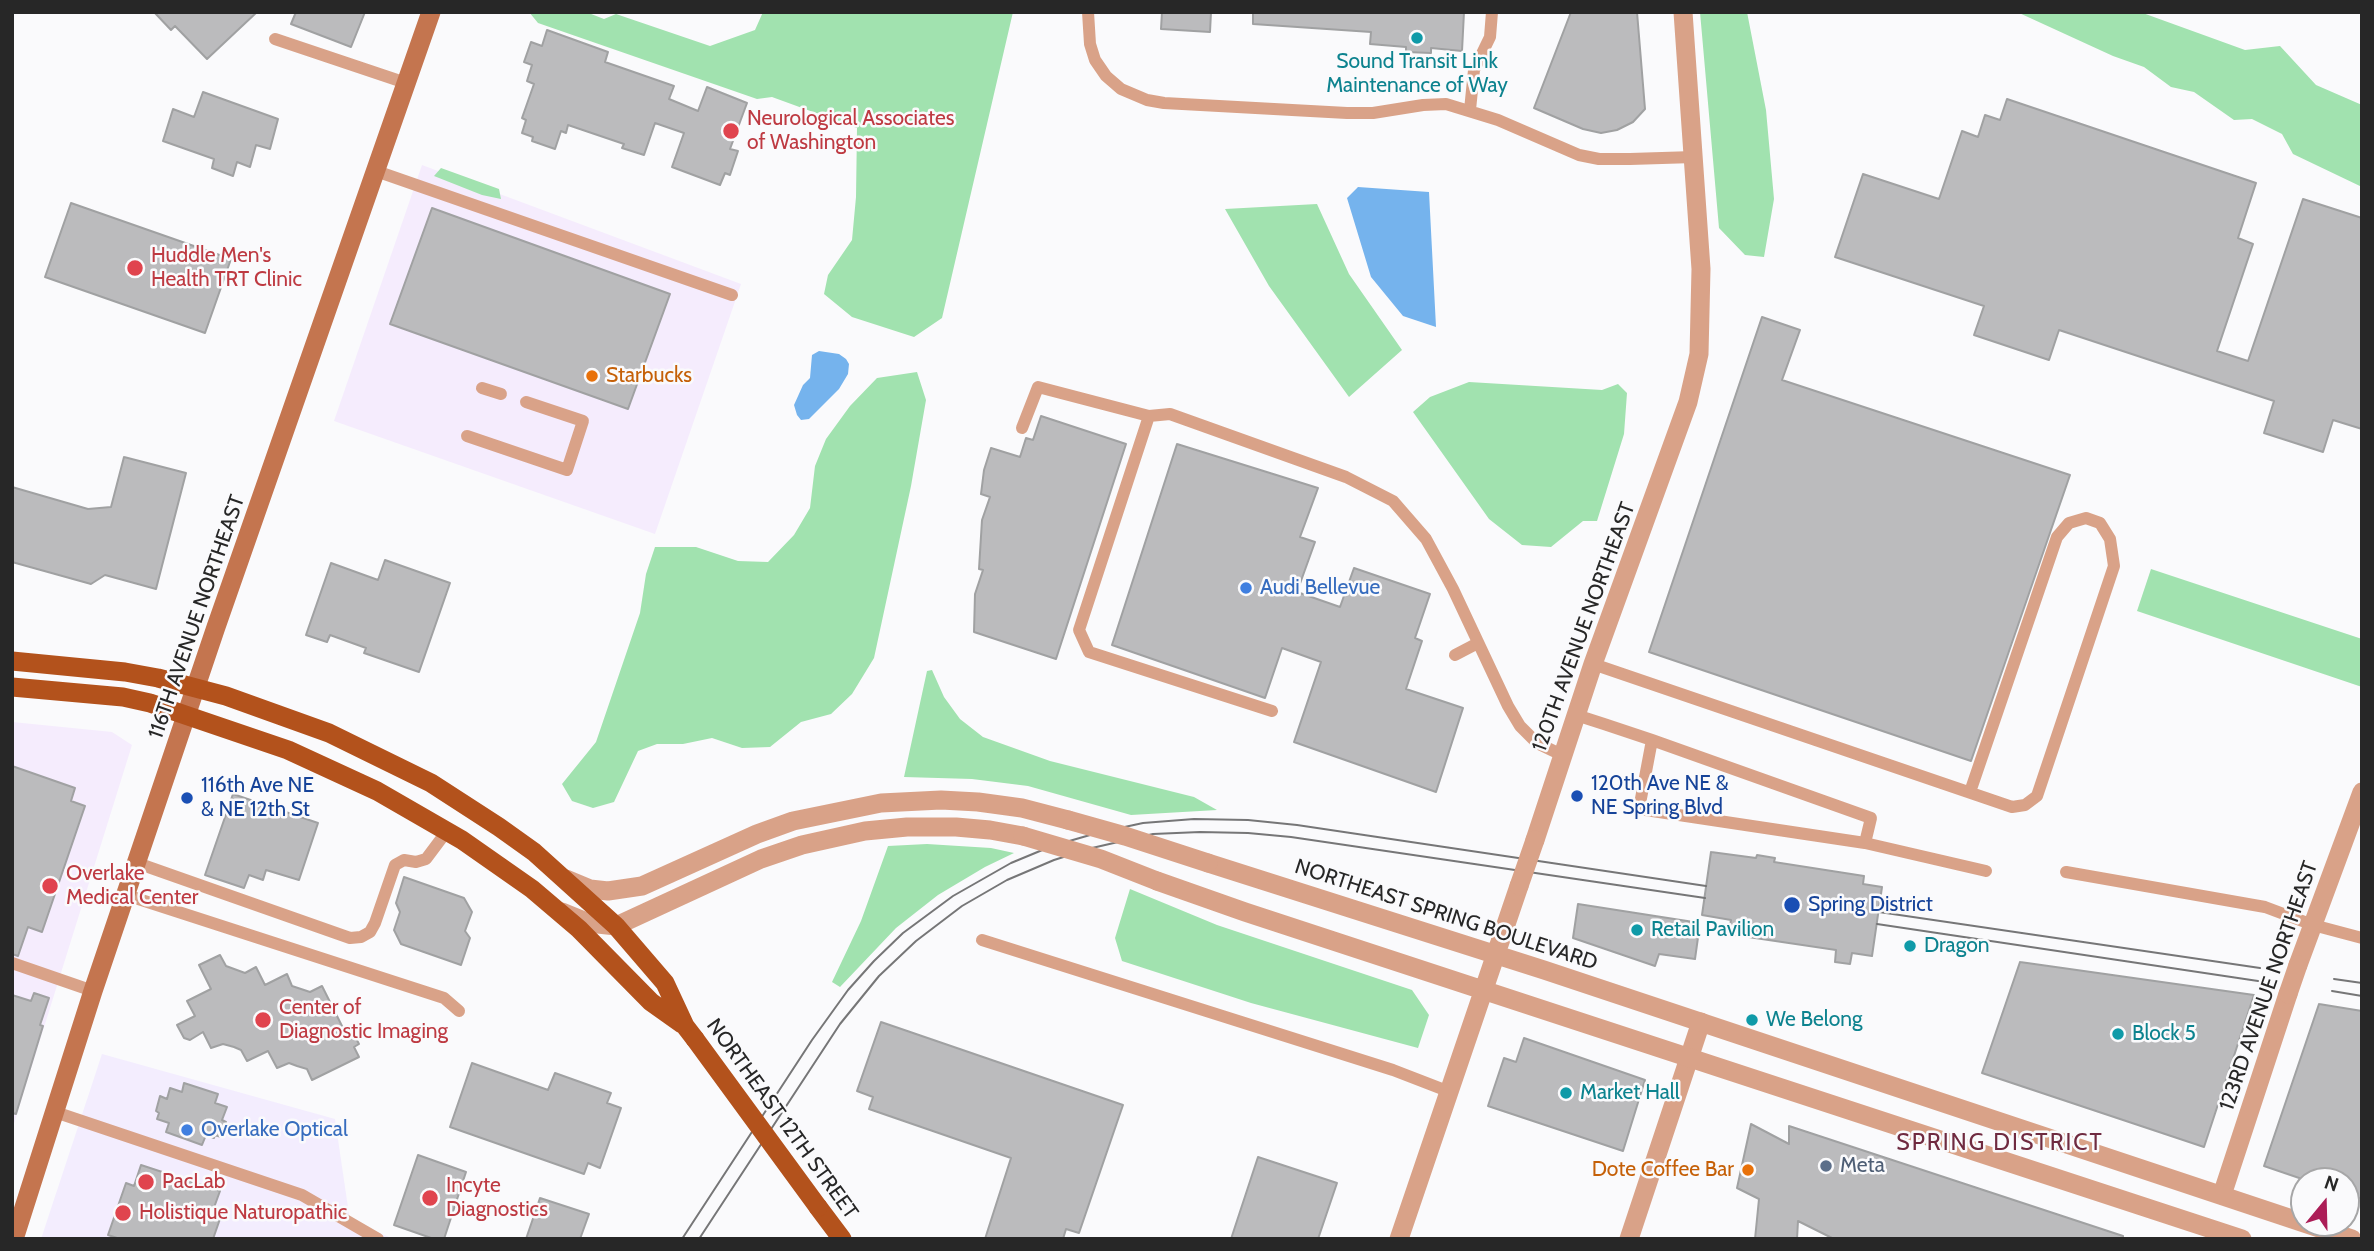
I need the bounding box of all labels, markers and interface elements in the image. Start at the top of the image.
marker: Sound Transit Link Maintenance of Way [1409,30,1425,46]
place label: Sound Transit Link Maintenance of Way [1326,49,1508,99]
place label: Neurological Associates of Washington [747,106,954,156]
marker: Neurological Associates of Washington [721,121,741,141]
place label: Huddle Men's Health TRT Clinic [151,243,302,293]
marker: Huddle Men's Health TRT Clinic [125,258,145,278]
place label: Starbucks [606,363,692,389]
marker: Starbucks [584,368,600,384]
street label: 116TH AVENUE NORTHEAST [143,492,251,742]
street label: 120TH AVENUE NORTHEAST [1527,499,1641,755]
place label: Audi Bellevue [1260,575,1380,601]
marker: Audi Bellevue [1238,580,1254,596]
place label: 120th Ave NE & NE Spring Blvd [1591,771,1728,821]
place label: 116th Ave NE & NE 12th St [201,773,314,823]
marker: 120th Ave NE & NE Spring Blvd [1569,788,1585,804]
marker: 116th Ave NE & NE 12th St [179,790,195,806]
street label: NORTHEAST SPRING BOULEVARD [1291,854,1601,976]
street label: 123RD AVENUE NORTHEAST [2214,858,2324,1114]
place label: Overlake Medical Center [66,861,198,911]
marker: Overlake Medical Center [40,876,60,896]
place label: Spring District [1808,892,1933,918]
marker: Spring District [1782,895,1802,915]
place label: Retail Pavilion [1651,917,1774,943]
marker: Retail Pavilion [1629,922,1645,938]
place label: Dragon [1924,933,1989,959]
marker: Dragon [1902,938,1918,954]
place label: Center of Diagnostic Imaging [279,995,448,1045]
place label: We Belong [1766,1007,1862,1033]
marker: Center of Diagnostic Imaging [253,1010,273,1030]
marker: We Belong [1744,1012,1760,1028]
street label: NORTHEAST 12TH STREET [701,1014,863,1224]
place label: Block 5 [2132,1021,2196,1047]
marker: Block 5 [2110,1026,2126,1042]
place label: Market Hall [1580,1080,1680,1106]
marker: Market Hall [1558,1085,1574,1101]
place label: Overlake Optical [201,1117,348,1143]
marker: Overlake Optical [179,1122,195,1138]
district label: SPRING DISTRICT [1898,1129,2102,1157]
place label: Meta [1840,1153,1885,1179]
place label: Dote Coffee Bar [1592,1157,1734,1183]
marker: Meta [1818,1158,1834,1174]
marker: Dote Coffee Bar [1740,1162,1756,1178]
north arrow [2290,1167,2360,1237]
place label: PacLab [162,1169,225,1195]
text: N [2321,1171,2341,1197]
marker: PacLab [136,1172,156,1192]
place label: Incyte Diagnostics [446,1173,548,1223]
marker: Incyte Diagnostics [420,1188,440,1208]
place label: Holistique Naturopathic [139,1200,347,1226]
marker: Holistique Naturopathic [113,1203,133,1223]

